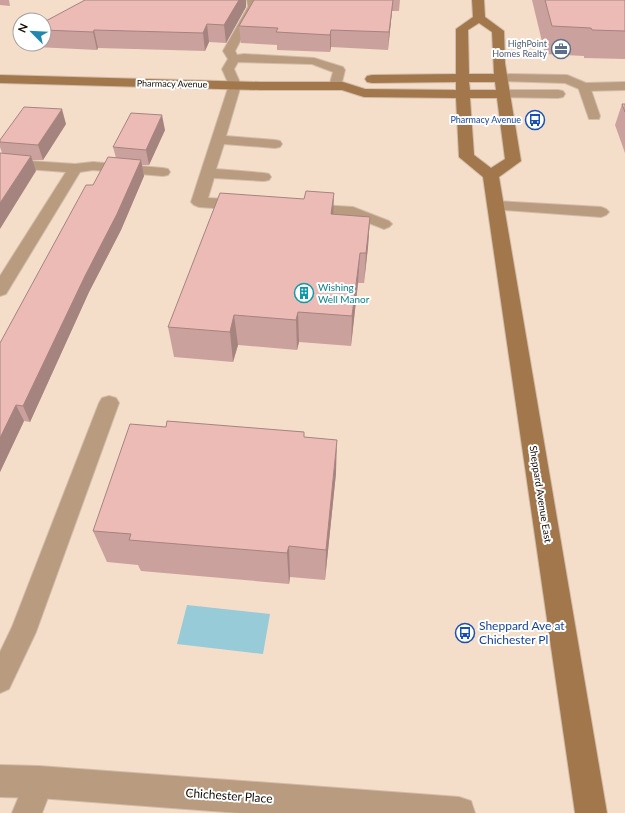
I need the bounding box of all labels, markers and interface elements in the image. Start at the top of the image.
north arrow [12,12,52,52]
text: N [15,21,30,34]
place label: HighPoint Homes Realty [492,38,548,59]
office icon: HighPoint Homes Realty [550,38,572,60]
street label: Pharmacy Avenue [137,77,208,90]
bus stop icon: Pharmacy Avenue [524,109,546,131]
place label: Pharmacy Avenue [450,114,521,125]
place label: Wishing Well Manor [318,281,370,305]
building icon: Wishing Well Manor [293,282,315,304]
street label: Sheppard Avenue East [527,445,555,544]
place label: Sheppard Ave at Chichester Pl [479,618,565,647]
bus stop icon: Sheppard Ave at Chichester Pl [454,622,476,644]
street label: Chichester Place [185,785,273,806]

